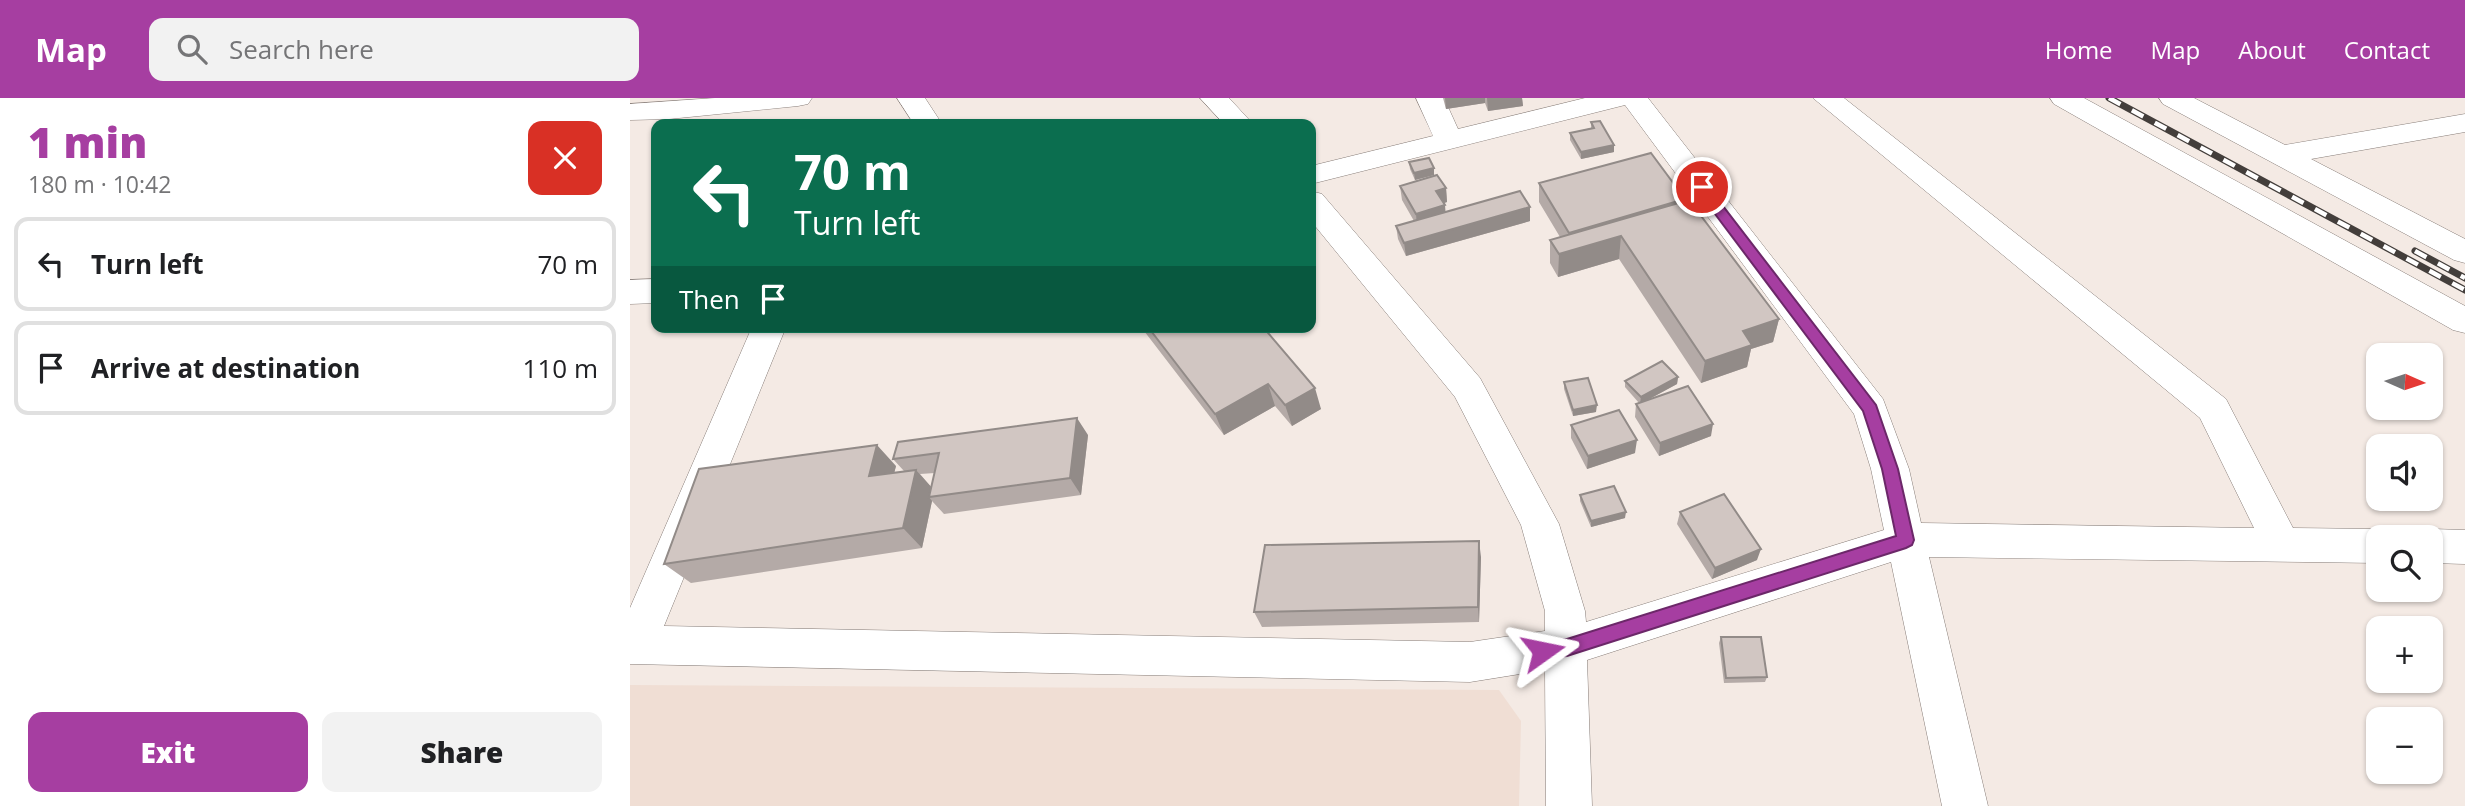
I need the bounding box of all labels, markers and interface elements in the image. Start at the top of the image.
search box [149,18,639,81]
text: Map [35,27,107,72]
icon: search [173,30,211,68]
text: Search here [229,31,374,67]
text: Home [2045,33,2113,66]
text: Map [2151,33,2200,66]
text: About [2238,33,2306,66]
text: Contact [2344,33,2430,66]
text: 1 min [28,113,147,170]
button: close [528,121,602,195]
text: 70 m [794,138,911,204]
icon: left [679,147,770,238]
pin [1672,157,1732,217]
text: 180 m · 10:42 [28,168,171,200]
icon: arrive [1683,168,1721,206]
text: Turn left [794,201,920,244]
icon: left [32,245,70,283]
text: Turn left [91,246,203,282]
text: 70 m [537,246,598,282]
icon: arrive [754,280,792,318]
text: Then [679,281,740,317]
north arrow [2366,343,2443,420]
map controls [2366,343,2443,784]
icon: arrive [32,349,70,387]
text: Arrive at destination [91,350,360,386]
text: 110 m [523,350,598,386]
button: sound [2366,434,2443,511]
button: search [2366,525,2443,602]
position arrow [1506,614,1580,688]
button: + [2366,616,2443,693]
button: − [2366,707,2443,784]
button: Exit [28,712,308,792]
button: Share [322,712,602,792]

